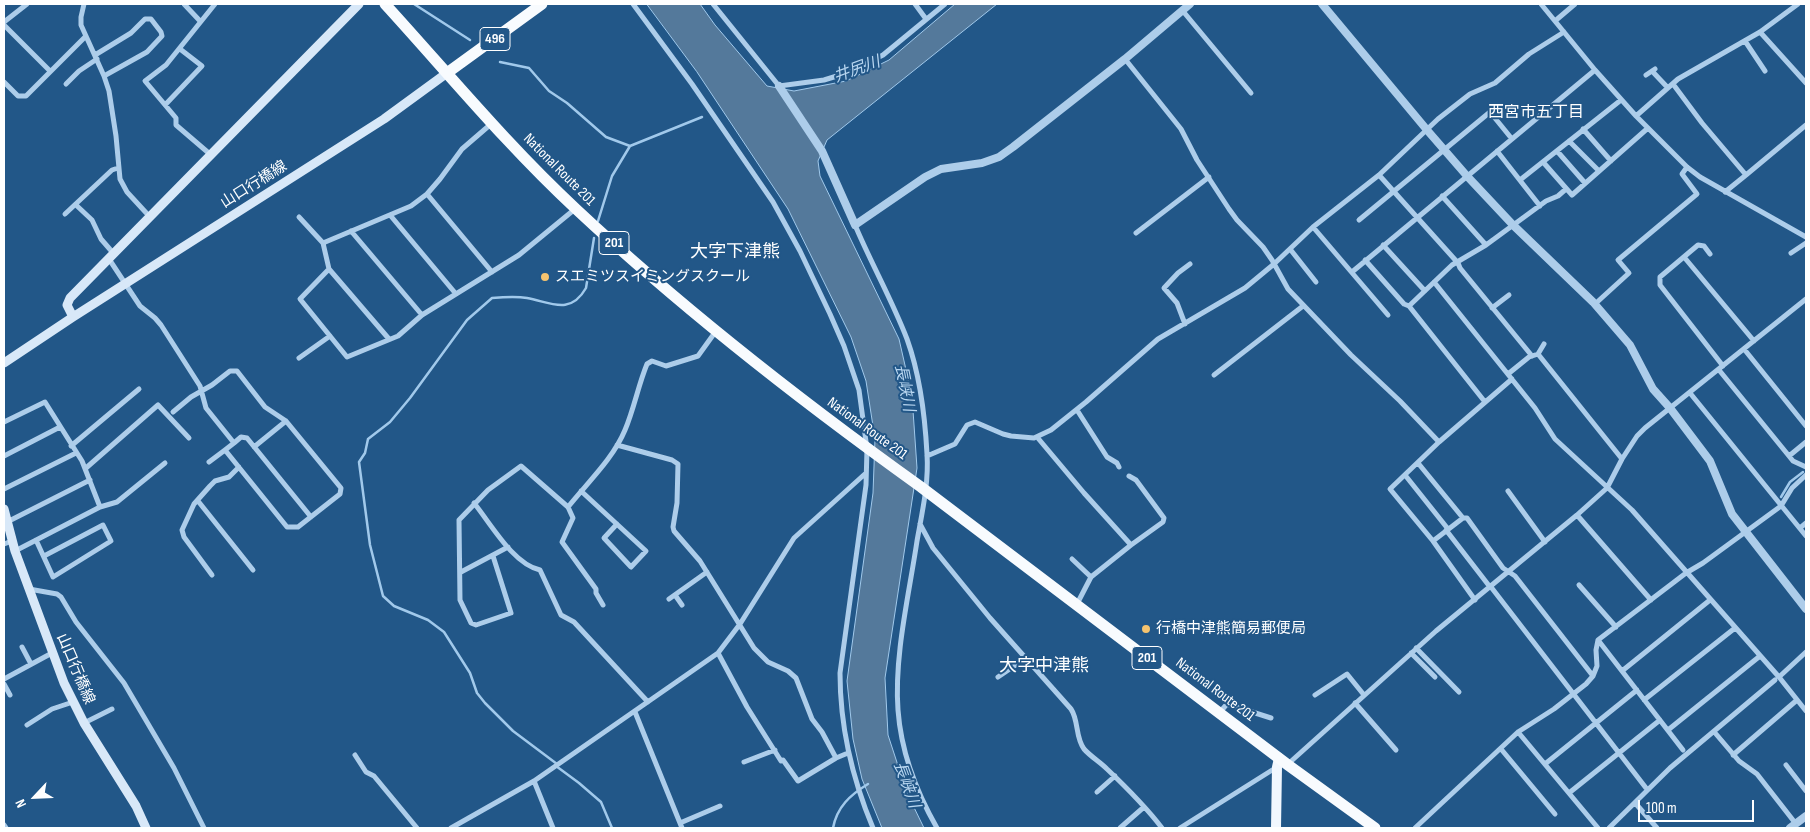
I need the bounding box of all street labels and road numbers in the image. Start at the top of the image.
road number: 496 [480,28,510,50]
street label: National Route 201 [519,130,599,210]
street label: 山口行橋線 [217,157,291,213]
road number: 201 [599,232,629,254]
street label: National Route 201 [823,394,911,464]
street label: 山口行橋線 [52,631,98,707]
road number: 201 [1132,646,1162,670]
street label: National Route 201 [1172,654,1258,726]

